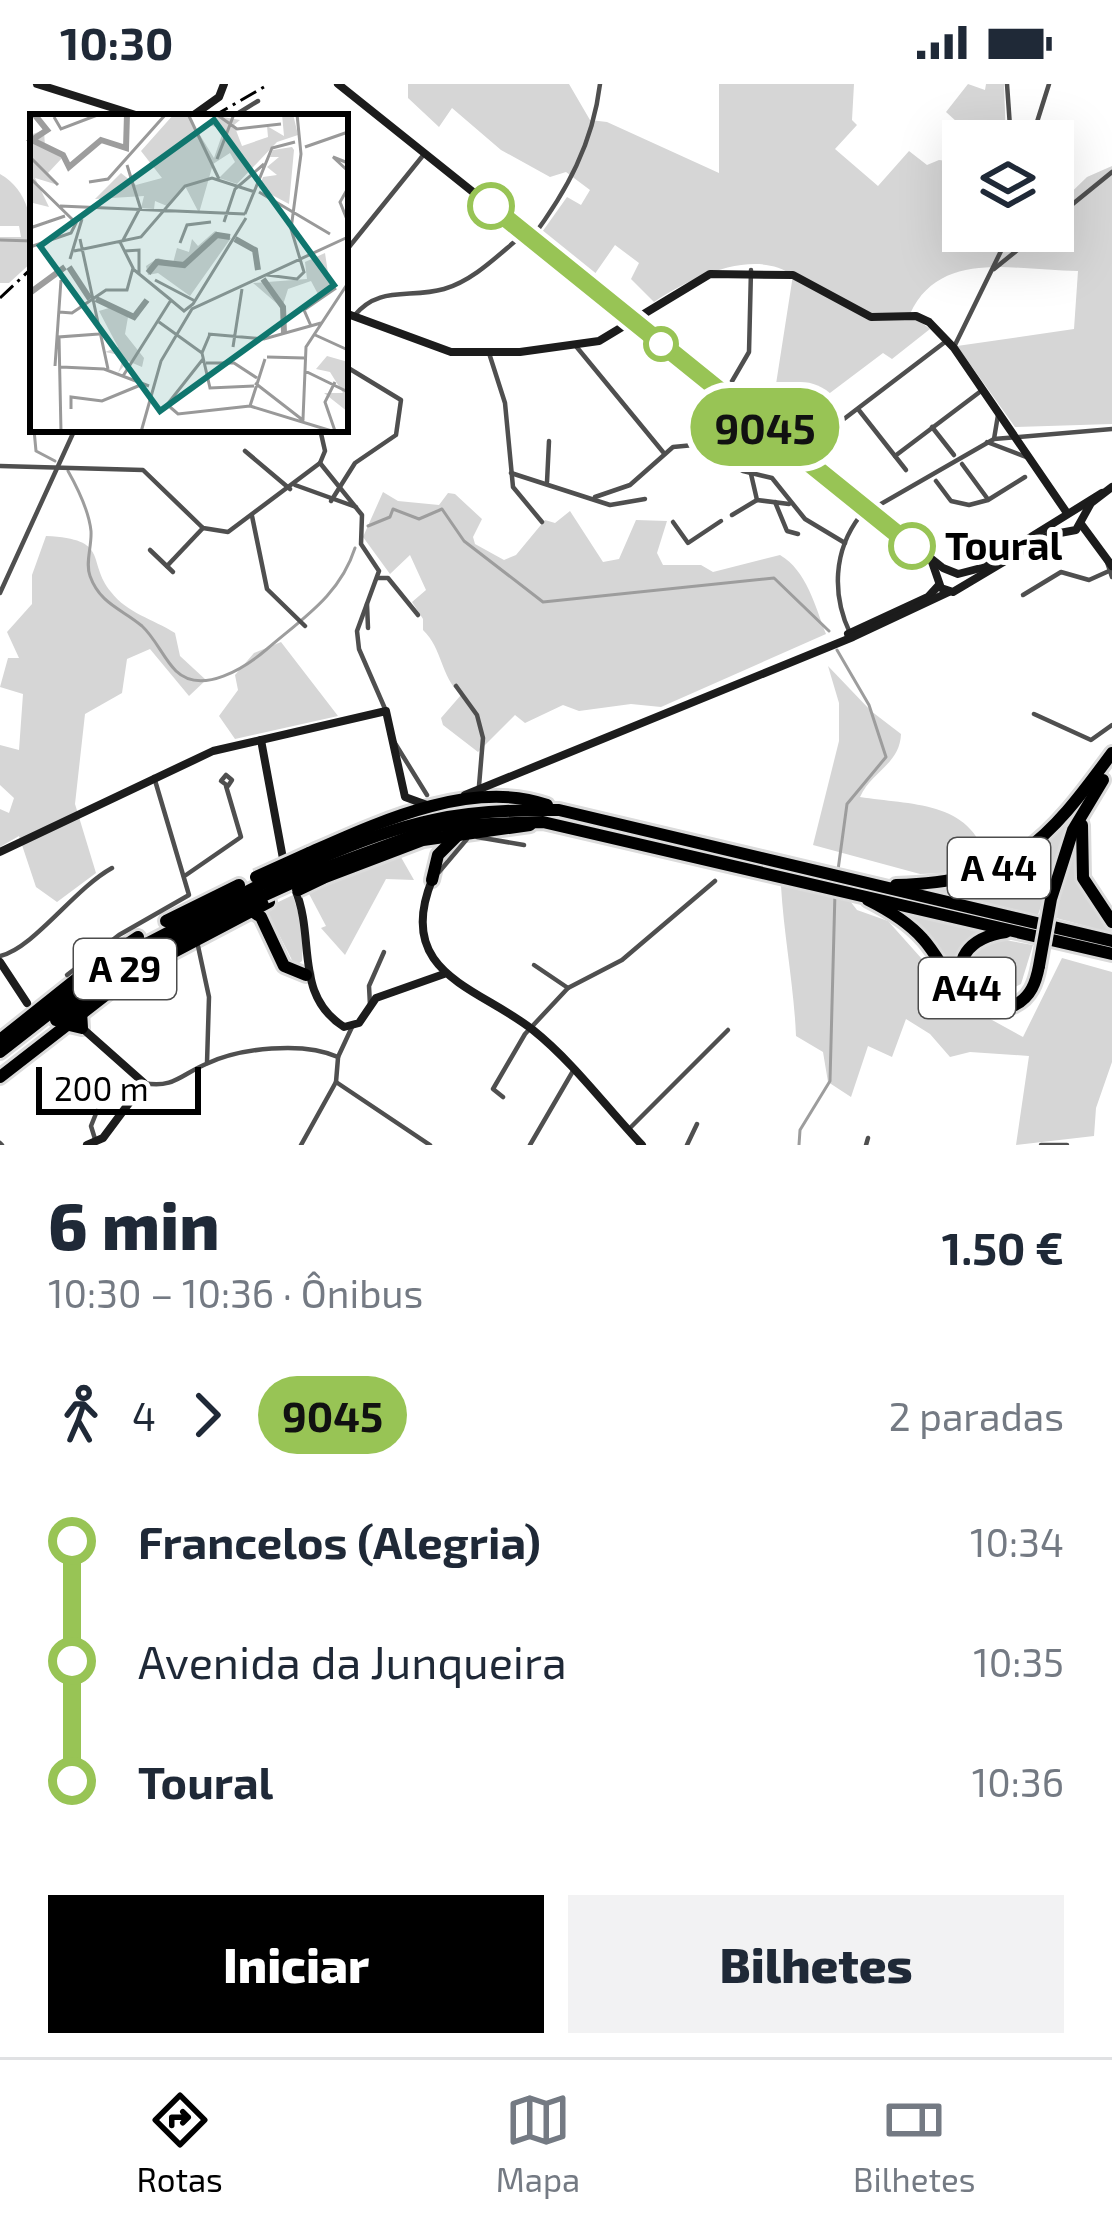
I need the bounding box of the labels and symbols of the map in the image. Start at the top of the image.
inset map [30,114,348,432]
unlabelled marker [469,184,513,228]
unlabelled marker [645,328,677,360]
line badge: 9045 [681,388,849,466]
place label: Toural [945,521,1062,568]
marker: Toural [890,524,934,568]
road number: A 44 [948,838,1050,898]
road number: A 29 [74,939,176,999]
road number: A44 [919,958,1015,1018]
scale bar [36,1061,201,1114]

